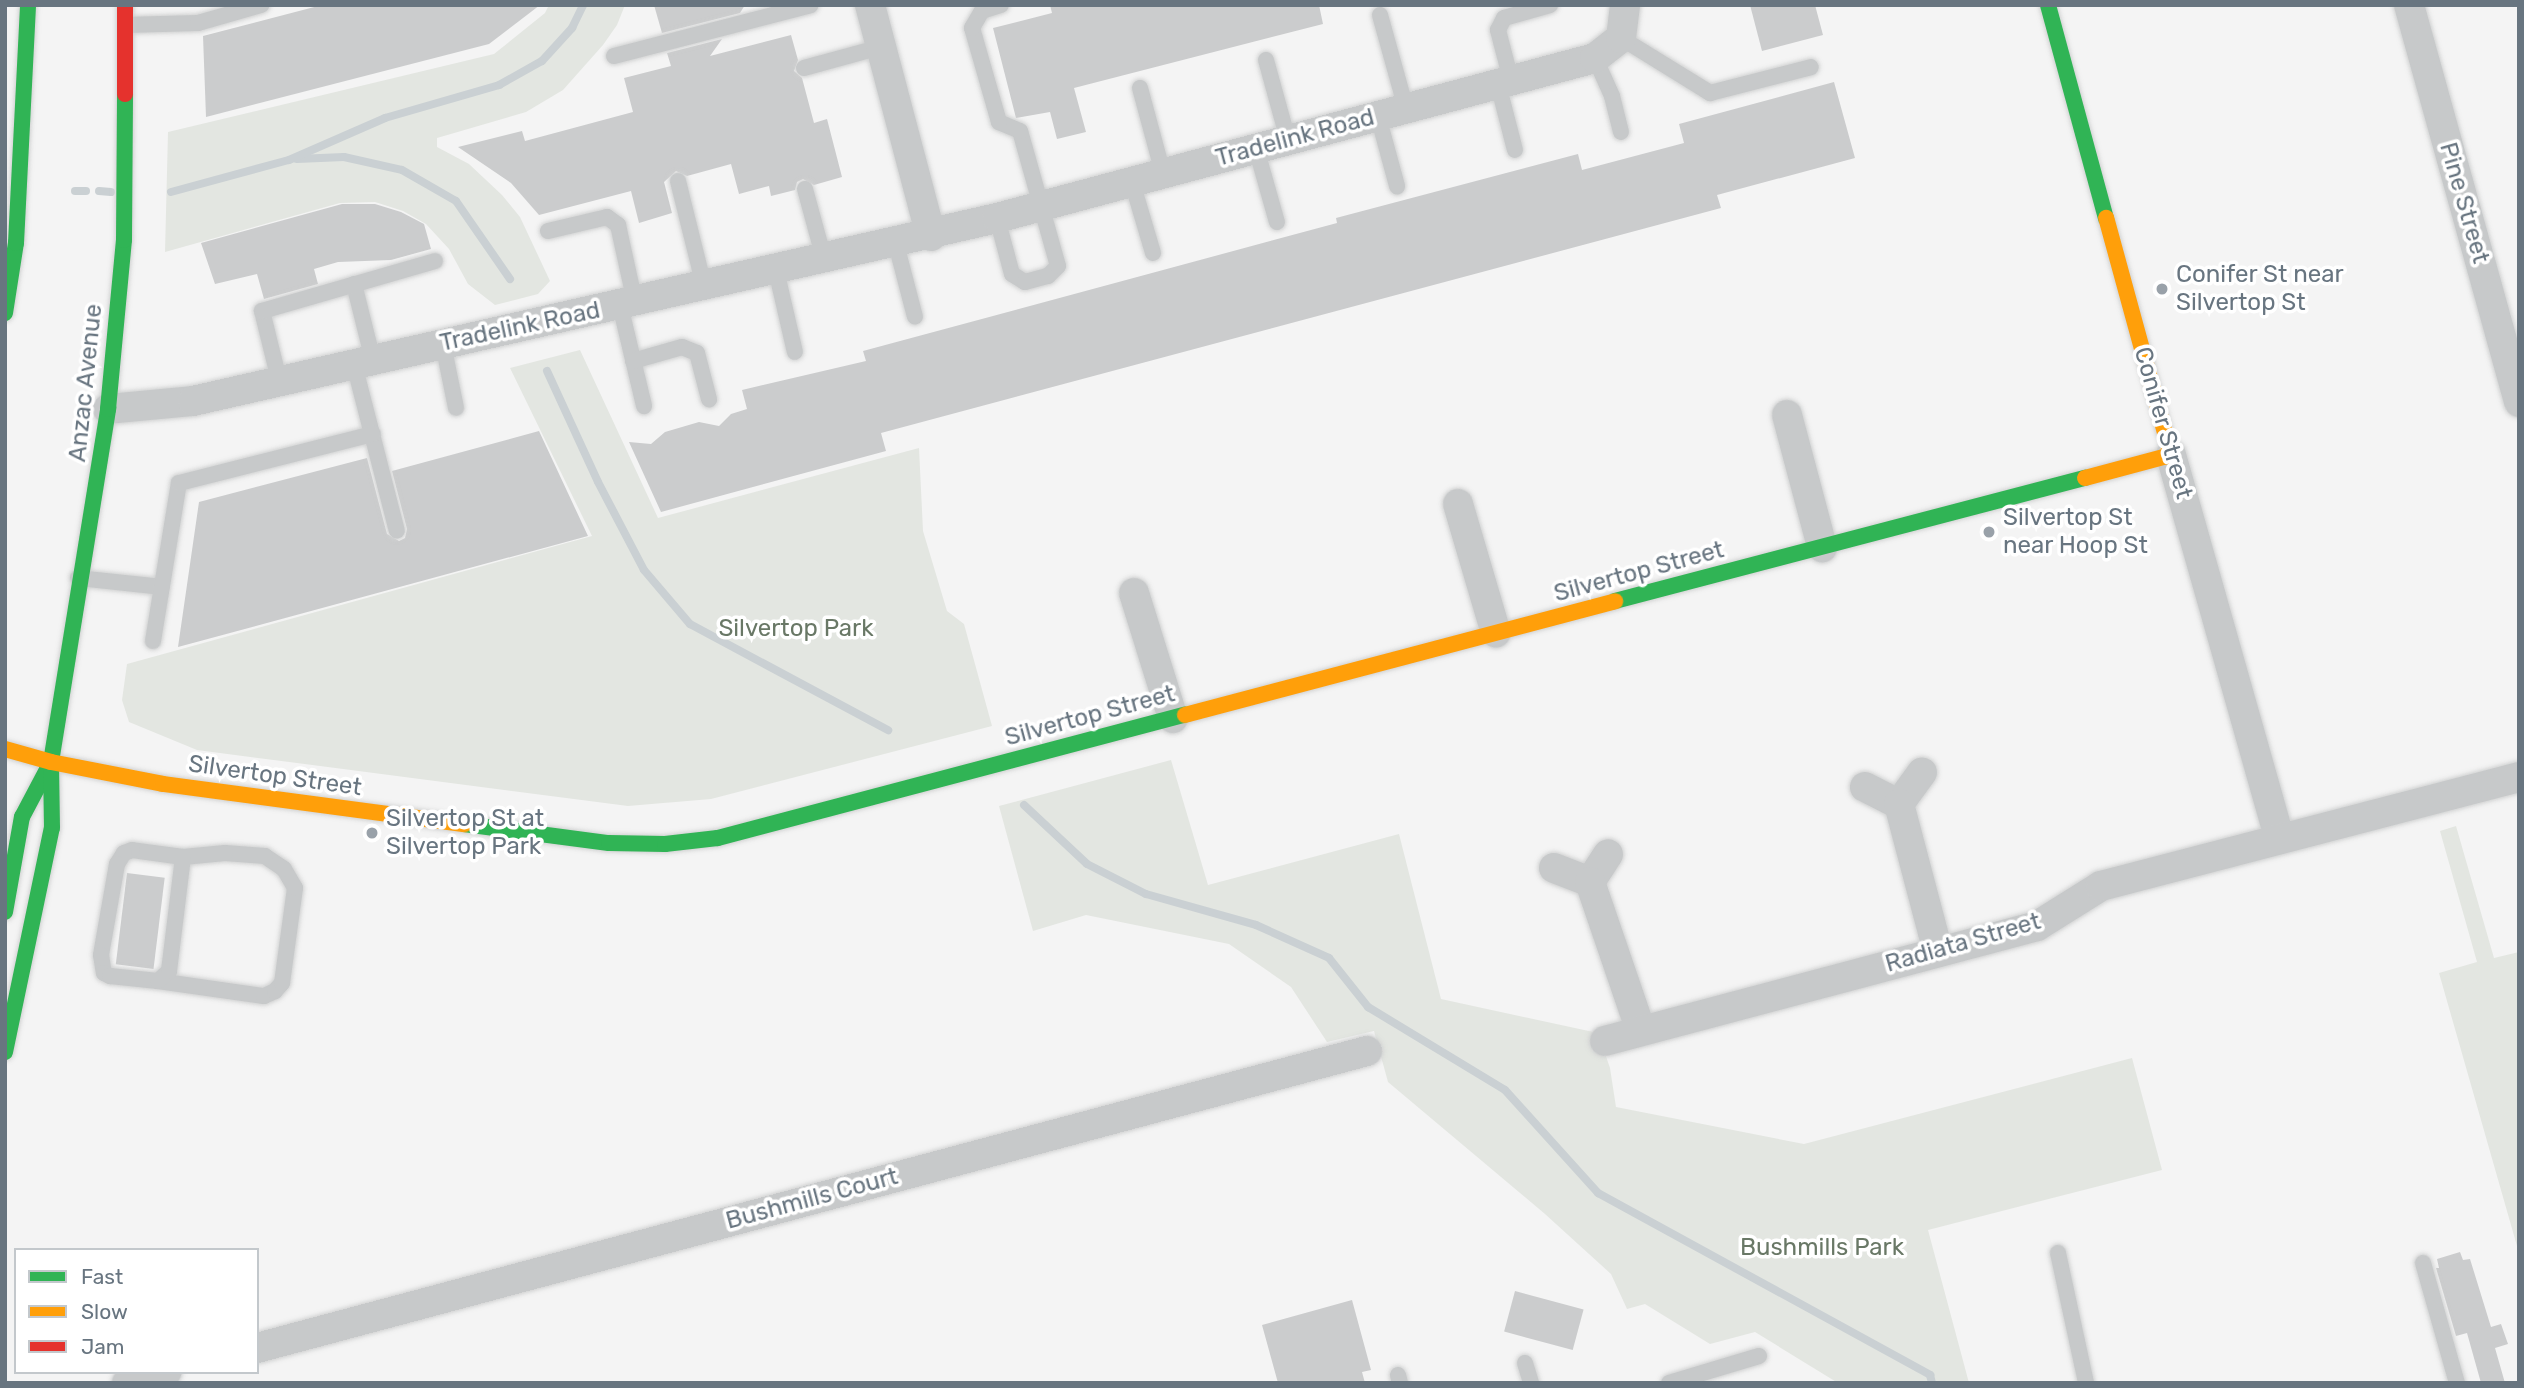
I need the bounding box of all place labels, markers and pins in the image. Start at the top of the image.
place label: Conifer St near Silvertop St [2176,261,2344,317]
marker: Conifer St near Silvertop St [2154,281,2170,297]
place label: Silvertop St near Hoop St [2003,504,2148,560]
marker: Silvertop St near Hoop St [1981,524,1997,540]
place label: Silvertop St at Silvertop Park [386,805,544,861]
marker: Silvertop St at Silvertop Park [364,825,380,841]

